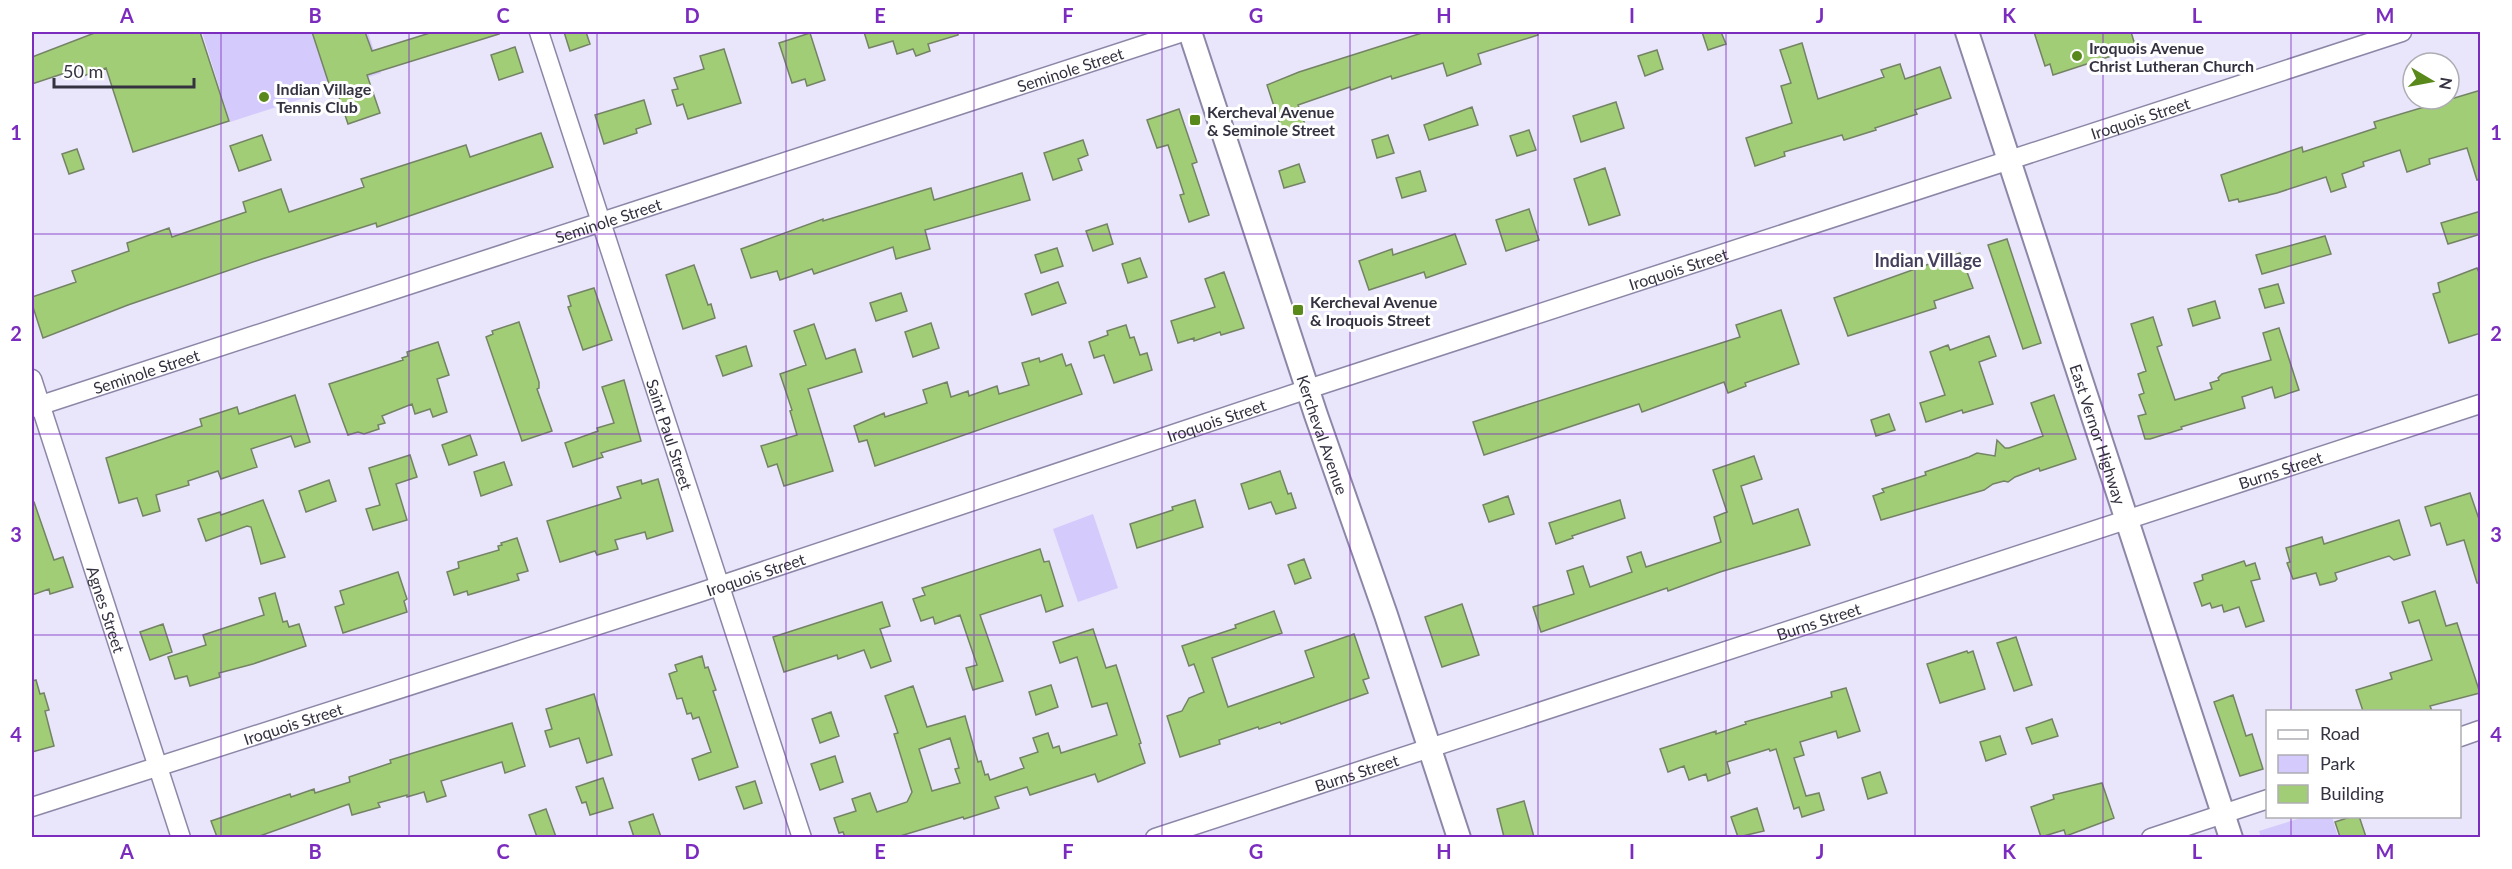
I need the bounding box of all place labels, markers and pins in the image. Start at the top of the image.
place label: Iroquois Avenue Christ Lutheran Church [2089,38,2254,75]
marker: Iroquois Avenue Christ Lutheran Church [2070,49,2084,63]
place label: Indian Village Tennis Club [276,79,372,116]
marker: Indian Village Tennis Club [257,90,271,104]
place label: Kercheval Avenue & Seminole Street [1207,102,1335,139]
marker: Kercheval Avenue & Seminole Street [1188,113,1202,127]
place label: Kercheval Avenue & Iroquois Street [1310,292,1438,329]
marker: Kercheval Avenue & Iroquois Street [1291,303,1305,317]

